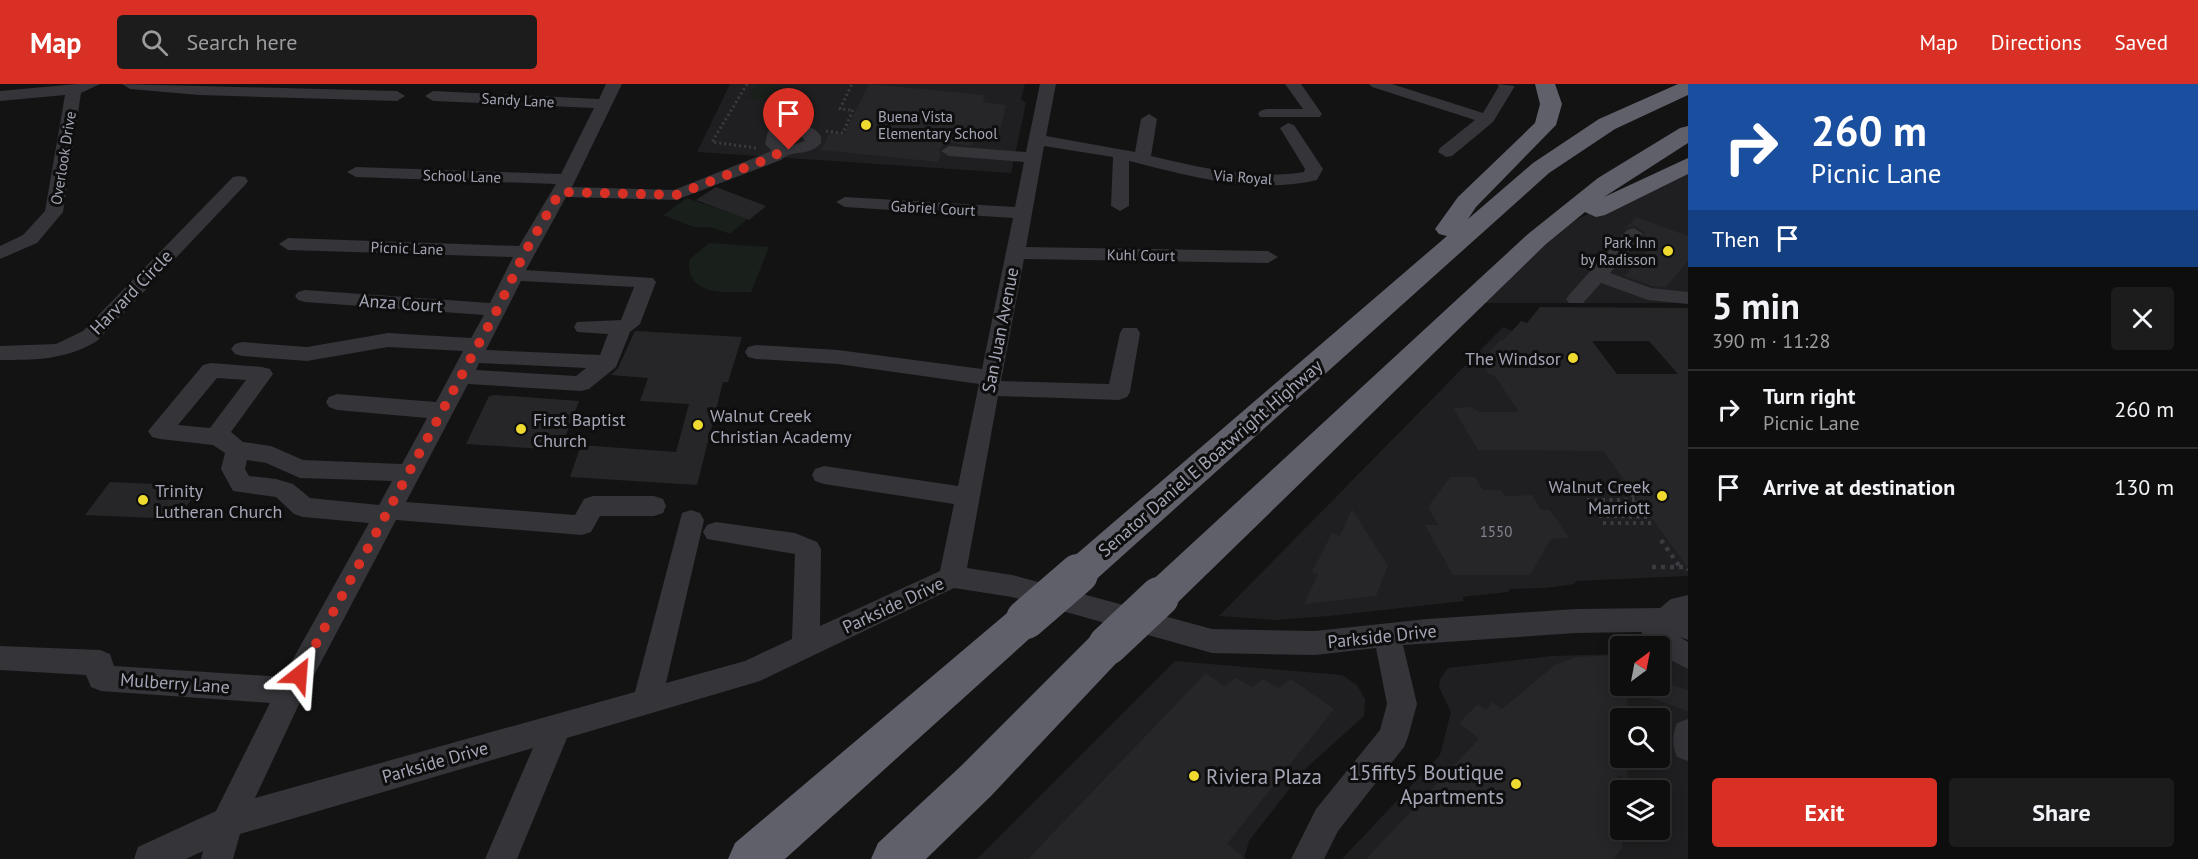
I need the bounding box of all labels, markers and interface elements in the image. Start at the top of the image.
search box [117,15,537,69]
text: Map [30,24,81,61]
icon: search [138,26,171,59]
text: Search here [186,28,297,56]
text: Map [1919,29,1958,56]
text: Directions [1991,29,2082,56]
text: Saved [2115,29,2168,56]
pin [763,88,814,150]
street label: Sandy Lane [481,89,555,111]
icon: arrive [772,97,805,130]
text: 260 m [1811,103,1927,158]
place label: Buena Vista Elementary School [878,107,998,143]
icon: right [1712,108,1790,186]
street label: Overlook Drive [46,110,80,206]
marker: Buena Vista Elementary School [859,118,873,132]
text: Picnic Lane [1811,156,1942,190]
street label: School Lane [423,165,501,187]
street label: Via Royal [1212,165,1274,189]
street label: Gabriel Court [890,196,976,220]
icon: arrive [1771,222,1804,255]
text: Then [1712,225,1759,253]
place label: Park Inn by Radisson [1580,233,1656,269]
street label: Picnic Lane [370,237,444,259]
marker: Park Inn by Radisson [1661,244,1675,258]
street label: Harvard Circle [85,245,177,339]
street label: Kuhl Court [1107,245,1175,265]
street label: San Juan Avenue [977,265,1023,395]
text: 5 min [1712,282,1800,329]
button: close [2111,287,2174,350]
street label: Anza Court [358,289,444,317]
text: 390 m · 11:28 [1712,328,1830,354]
place label: The Windsor [1465,347,1561,370]
marker: The Windsor [1566,351,1580,365]
street label: Senator Daniel E Boatwright Highway [1093,354,1327,562]
text: Turn right [1763,382,1855,410]
icon: right [1712,393,1745,426]
text: 260 m [2114,395,2174,423]
place label: Walnut Creek Christian Academy [710,404,852,448]
place label: First Baptist Church [533,408,626,452]
text: Picnic Lane [1763,410,1860,436]
marker: Walnut Creek Christian Academy [691,418,705,432]
marker: First Baptist Church [514,422,528,436]
icon: arrive [1712,471,1745,504]
text: Arrive at destination [1763,473,1955,501]
text: 130 m [2114,473,2174,501]
place label: Walnut Creek Marriott [1548,475,1650,519]
place label: Trinity Lutheran Church [155,479,282,523]
marker: Walnut Creek Marriott [1655,489,1669,503]
marker: Trinity Lutheran Church [136,493,150,507]
house number: 1550 [1480,522,1512,541]
street label: Parkside Drive [839,571,947,639]
street label: Parkside Drive [1326,619,1438,653]
north arrow [1610,636,1670,696]
map controls [1610,636,1670,840]
position arrow [267,643,331,707]
street label: Mulberry Lane [119,668,231,698]
button: search [1610,708,1670,768]
street label: Parkside Drive [379,736,491,788]
place label: 15fifty5 Boutique Apartments [1349,759,1504,810]
place label: Riviera Plaza [1206,763,1322,790]
marker: Riviera Plaza [1187,769,1201,783]
marker: 15fifty5 Boutique Apartments [1509,777,1523,791]
button: Exit [1712,778,1937,847]
button: Share [1949,778,2174,847]
button: layers [1610,780,1670,840]

